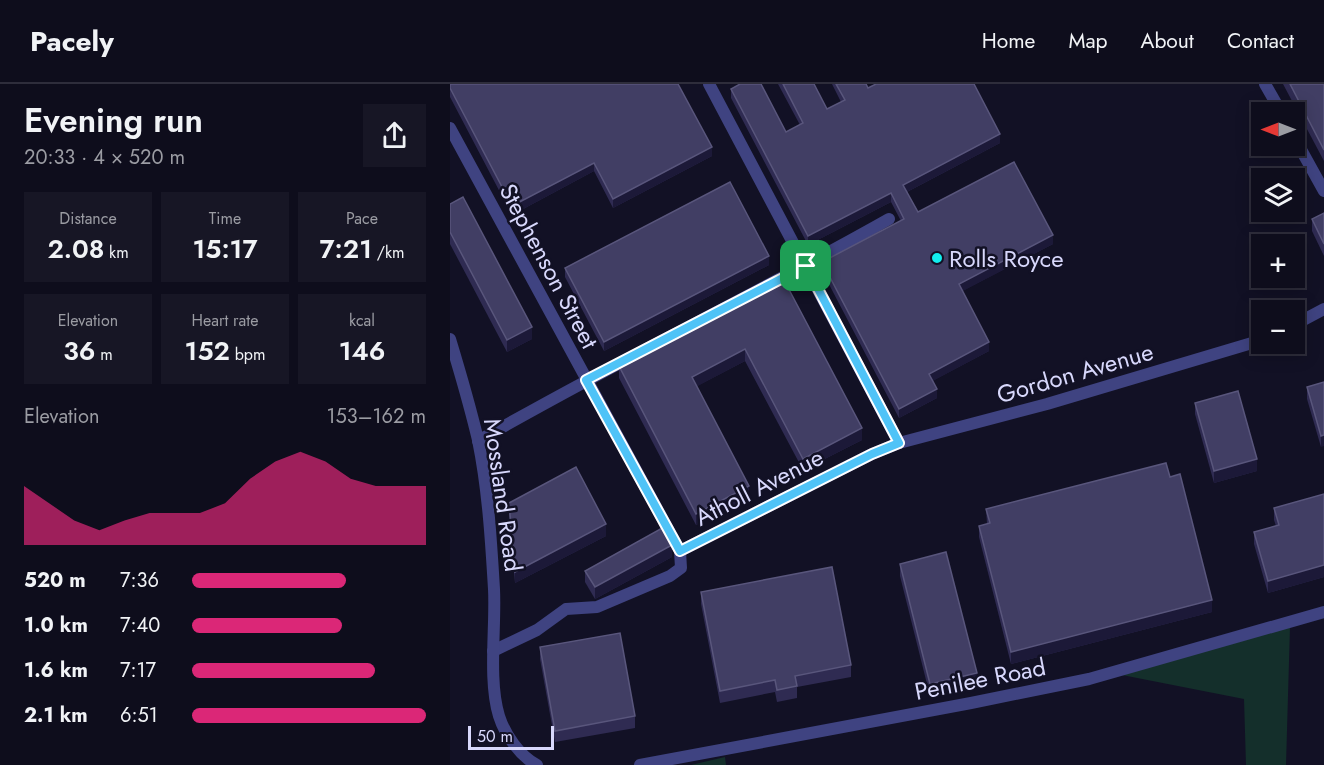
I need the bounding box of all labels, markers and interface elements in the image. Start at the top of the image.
text: Pacely [30,21,114,62]
text: Home [982,26,1035,56]
text: Map [1068,26,1108,56]
text: About [1141,26,1194,56]
text: Contact [1227,26,1294,56]
text: Evening run [24,97,203,144]
north arrow [1251,102,1305,156]
map controls [1251,102,1305,354]
button: share [363,104,426,167]
text: 20:33 · 4 × 520 m [24,143,185,172]
button: layers [1251,168,1305,222]
street label: Stephenson Street [491,177,607,355]
text: Distance [59,207,117,230]
text: Time [209,207,241,230]
text: Pace [346,207,378,230]
text: 2.08 [47,230,104,268]
text: 15:17 [193,230,257,268]
text: 7:21 [320,230,372,268]
button: + [1251,234,1305,288]
pin [780,240,831,291]
text: km [104,241,129,264]
text: /km [372,241,404,264]
place label: Rolls Royce [949,241,1064,276]
icon: arrive [789,249,822,282]
marker: Rolls Royce [930,251,944,265]
button: − [1251,300,1305,354]
text: Elevation [58,309,118,332]
text: Heart rate [192,309,258,332]
text: kcal [349,309,375,332]
text: 36 [63,332,95,370]
text: 152 [185,332,230,370]
text: 146 [339,332,385,370]
street label: Gordon Avenue [993,334,1157,412]
text: m [95,343,113,366]
text: bpm [230,343,265,366]
text: Elevation [24,402,99,431]
text: 153–162 m [327,402,426,431]
street label: Mossland Road [475,416,531,574]
street label: Atholl Avenue [689,440,829,534]
text: 520 m [24,566,86,595]
text: 7:36 [120,566,159,595]
text: 1.0 km [24,611,88,640]
text: 7:40 [120,611,160,640]
street label: Penilee Road [911,649,1049,709]
text: 1.6 km [24,656,88,685]
text: 7:17 [120,656,156,685]
text: 2.1 km [24,701,88,730]
text: 6:51 [120,701,158,730]
scale bar [468,723,554,750]
text: 50 m [477,725,513,748]

